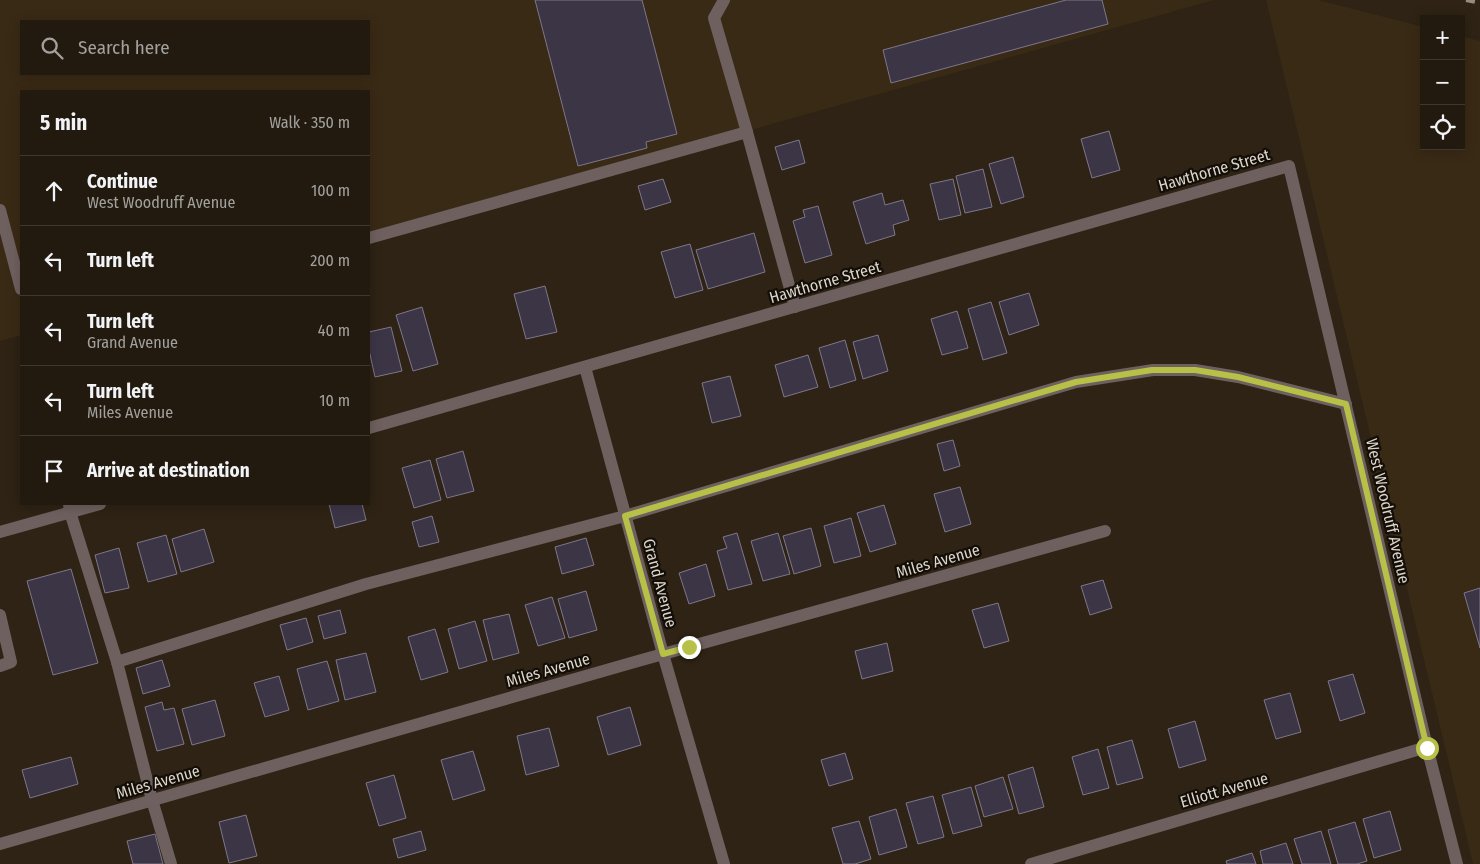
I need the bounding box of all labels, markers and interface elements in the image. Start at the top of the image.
map controls [1420,15,1465,150]
button: + [1420,15,1465,60]
search box [20,20,370,75]
icon: search [38,34,66,62]
text: Search here [78,36,170,59]
button: − [1420,60,1465,105]
button: locate [1420,105,1465,150]
text: 5 min [40,110,87,136]
text: Walk · 350 m [269,113,350,132]
street label: Hawthorne Street [1156,145,1273,195]
text: Continue [87,170,158,193]
icon: ahead [40,177,68,205]
text: 100 m [311,181,350,200]
text: West Woodruff Avenue [87,193,235,212]
icon: left [40,247,68,275]
text: Turn left [87,249,154,272]
text: 200 m [310,251,350,270]
street label: Hawthorne Street [767,257,884,307]
text: Turn left [87,310,154,333]
icon: left [40,317,68,345]
text: 40 m [318,321,350,340]
text: Grand Avenue [87,333,178,352]
text: Turn left [87,380,154,403]
icon: left [40,387,68,415]
text: 10 m [319,391,350,410]
text: Miles Avenue [87,403,173,422]
street label: West Woodruff Avenue [1362,437,1414,586]
icon: arrive [40,457,68,485]
text: Arrive at destination [87,459,250,482]
street label: Grand Avenue [639,537,681,629]
street label: Miles Avenue [894,540,982,582]
route end [678,636,701,659]
street label: Miles Avenue [504,649,592,691]
route start [1416,737,1439,760]
street label: Miles Avenue [114,761,202,803]
street label: Elliott Avenue [1178,768,1270,812]

